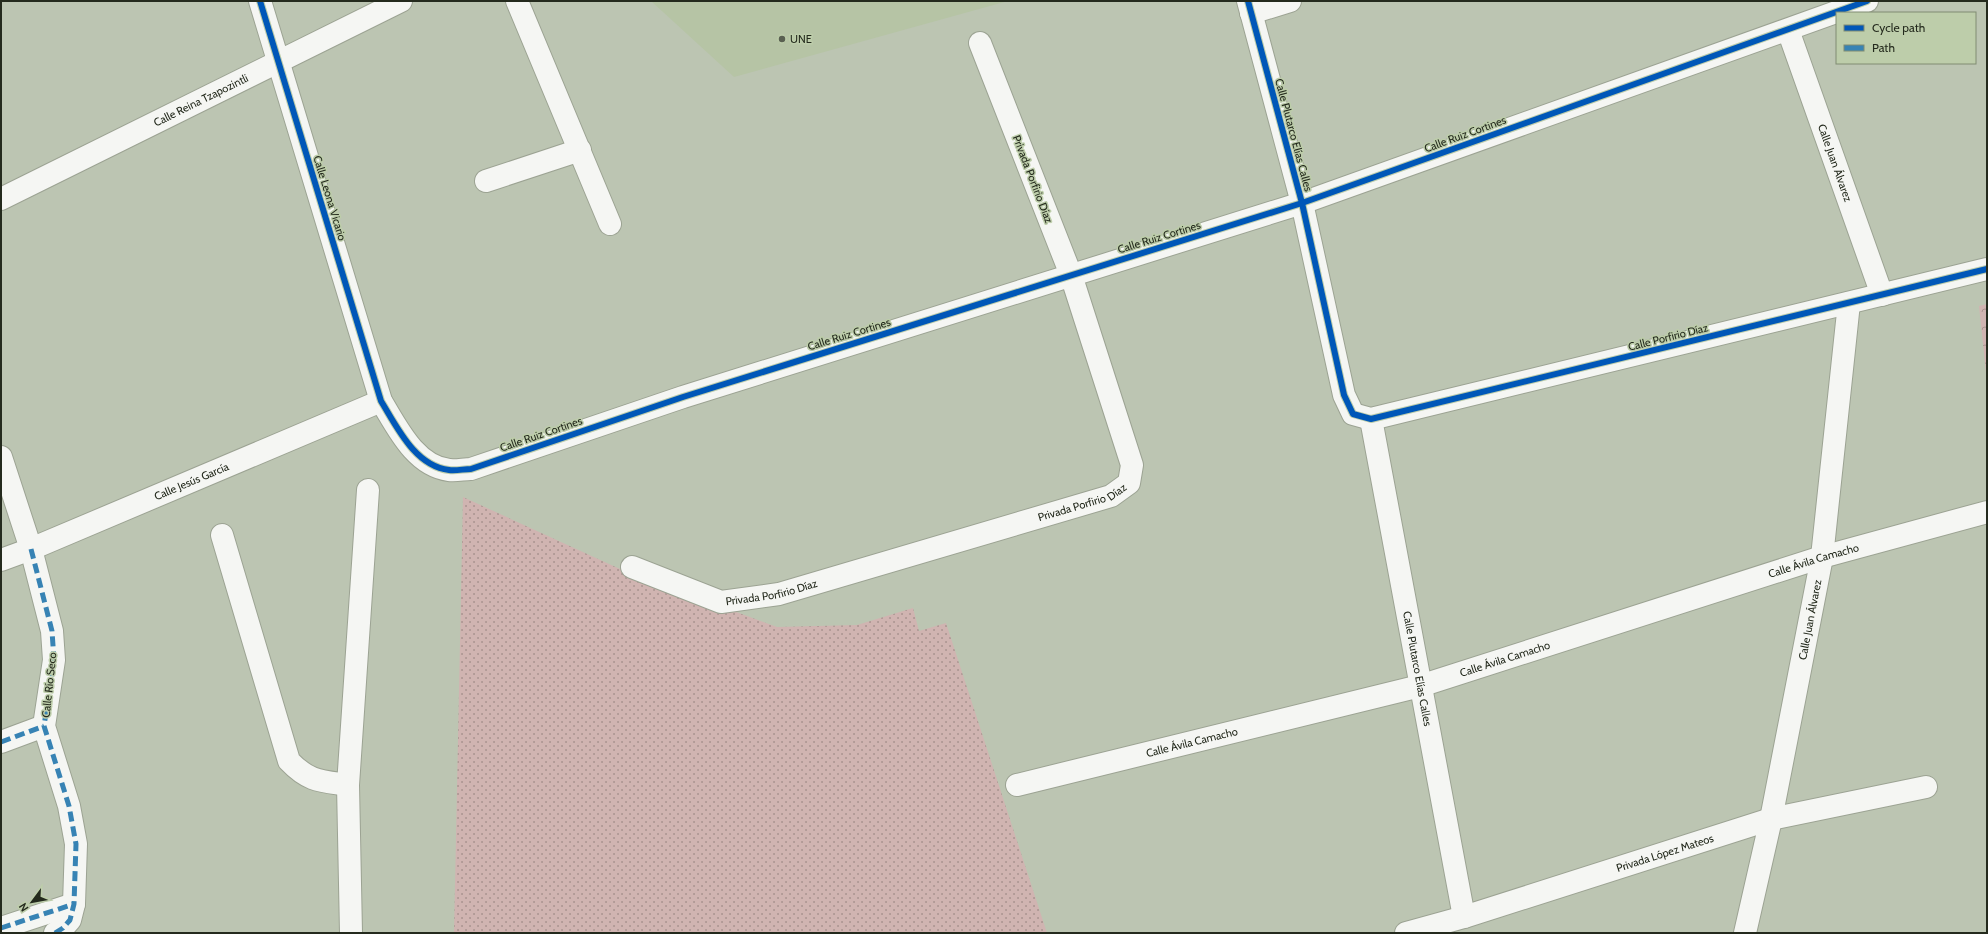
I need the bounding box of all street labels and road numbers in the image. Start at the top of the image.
street label: Calle Reina Tzapozintli [151,71,251,129]
street label: Calle Plutarco Elías Calles [1272,77,1316,193]
street label: Calle Ruiz Cortines [1422,113,1508,155]
street label: Calle Juan Álvarez [1815,122,1855,204]
street label: Privada Porfirio Díaz [1010,133,1056,225]
street label: Calle Leona Vicario [310,154,350,242]
street label: Calle Ruiz Cortines [1116,218,1203,256]
street label: Calle Ruiz Cortines [806,315,893,353]
street label: Calle Porfirio Díaz [1627,320,1709,354]
street label: Calle Ruiz Cortines [498,413,584,455]
street label: Calle Jesús García [152,459,231,503]
street label: Privada Porfirio Díaz [1036,480,1129,524]
street label: Calle Ávila Camacho [1766,540,1860,581]
street label: Privada Porfirio Díaz [725,576,819,608]
street label: Calle Juan Álvarez [1795,578,1824,661]
street label: Calle Plutarco Elías Calles [1400,610,1435,728]
street label: Calle Ávila Camacho [1458,638,1552,680]
street label: Calle Río Seco [39,652,59,718]
street label: Calle Ávila Camacho [1145,724,1239,760]
street label: Privada López Mateos [1614,831,1716,875]

